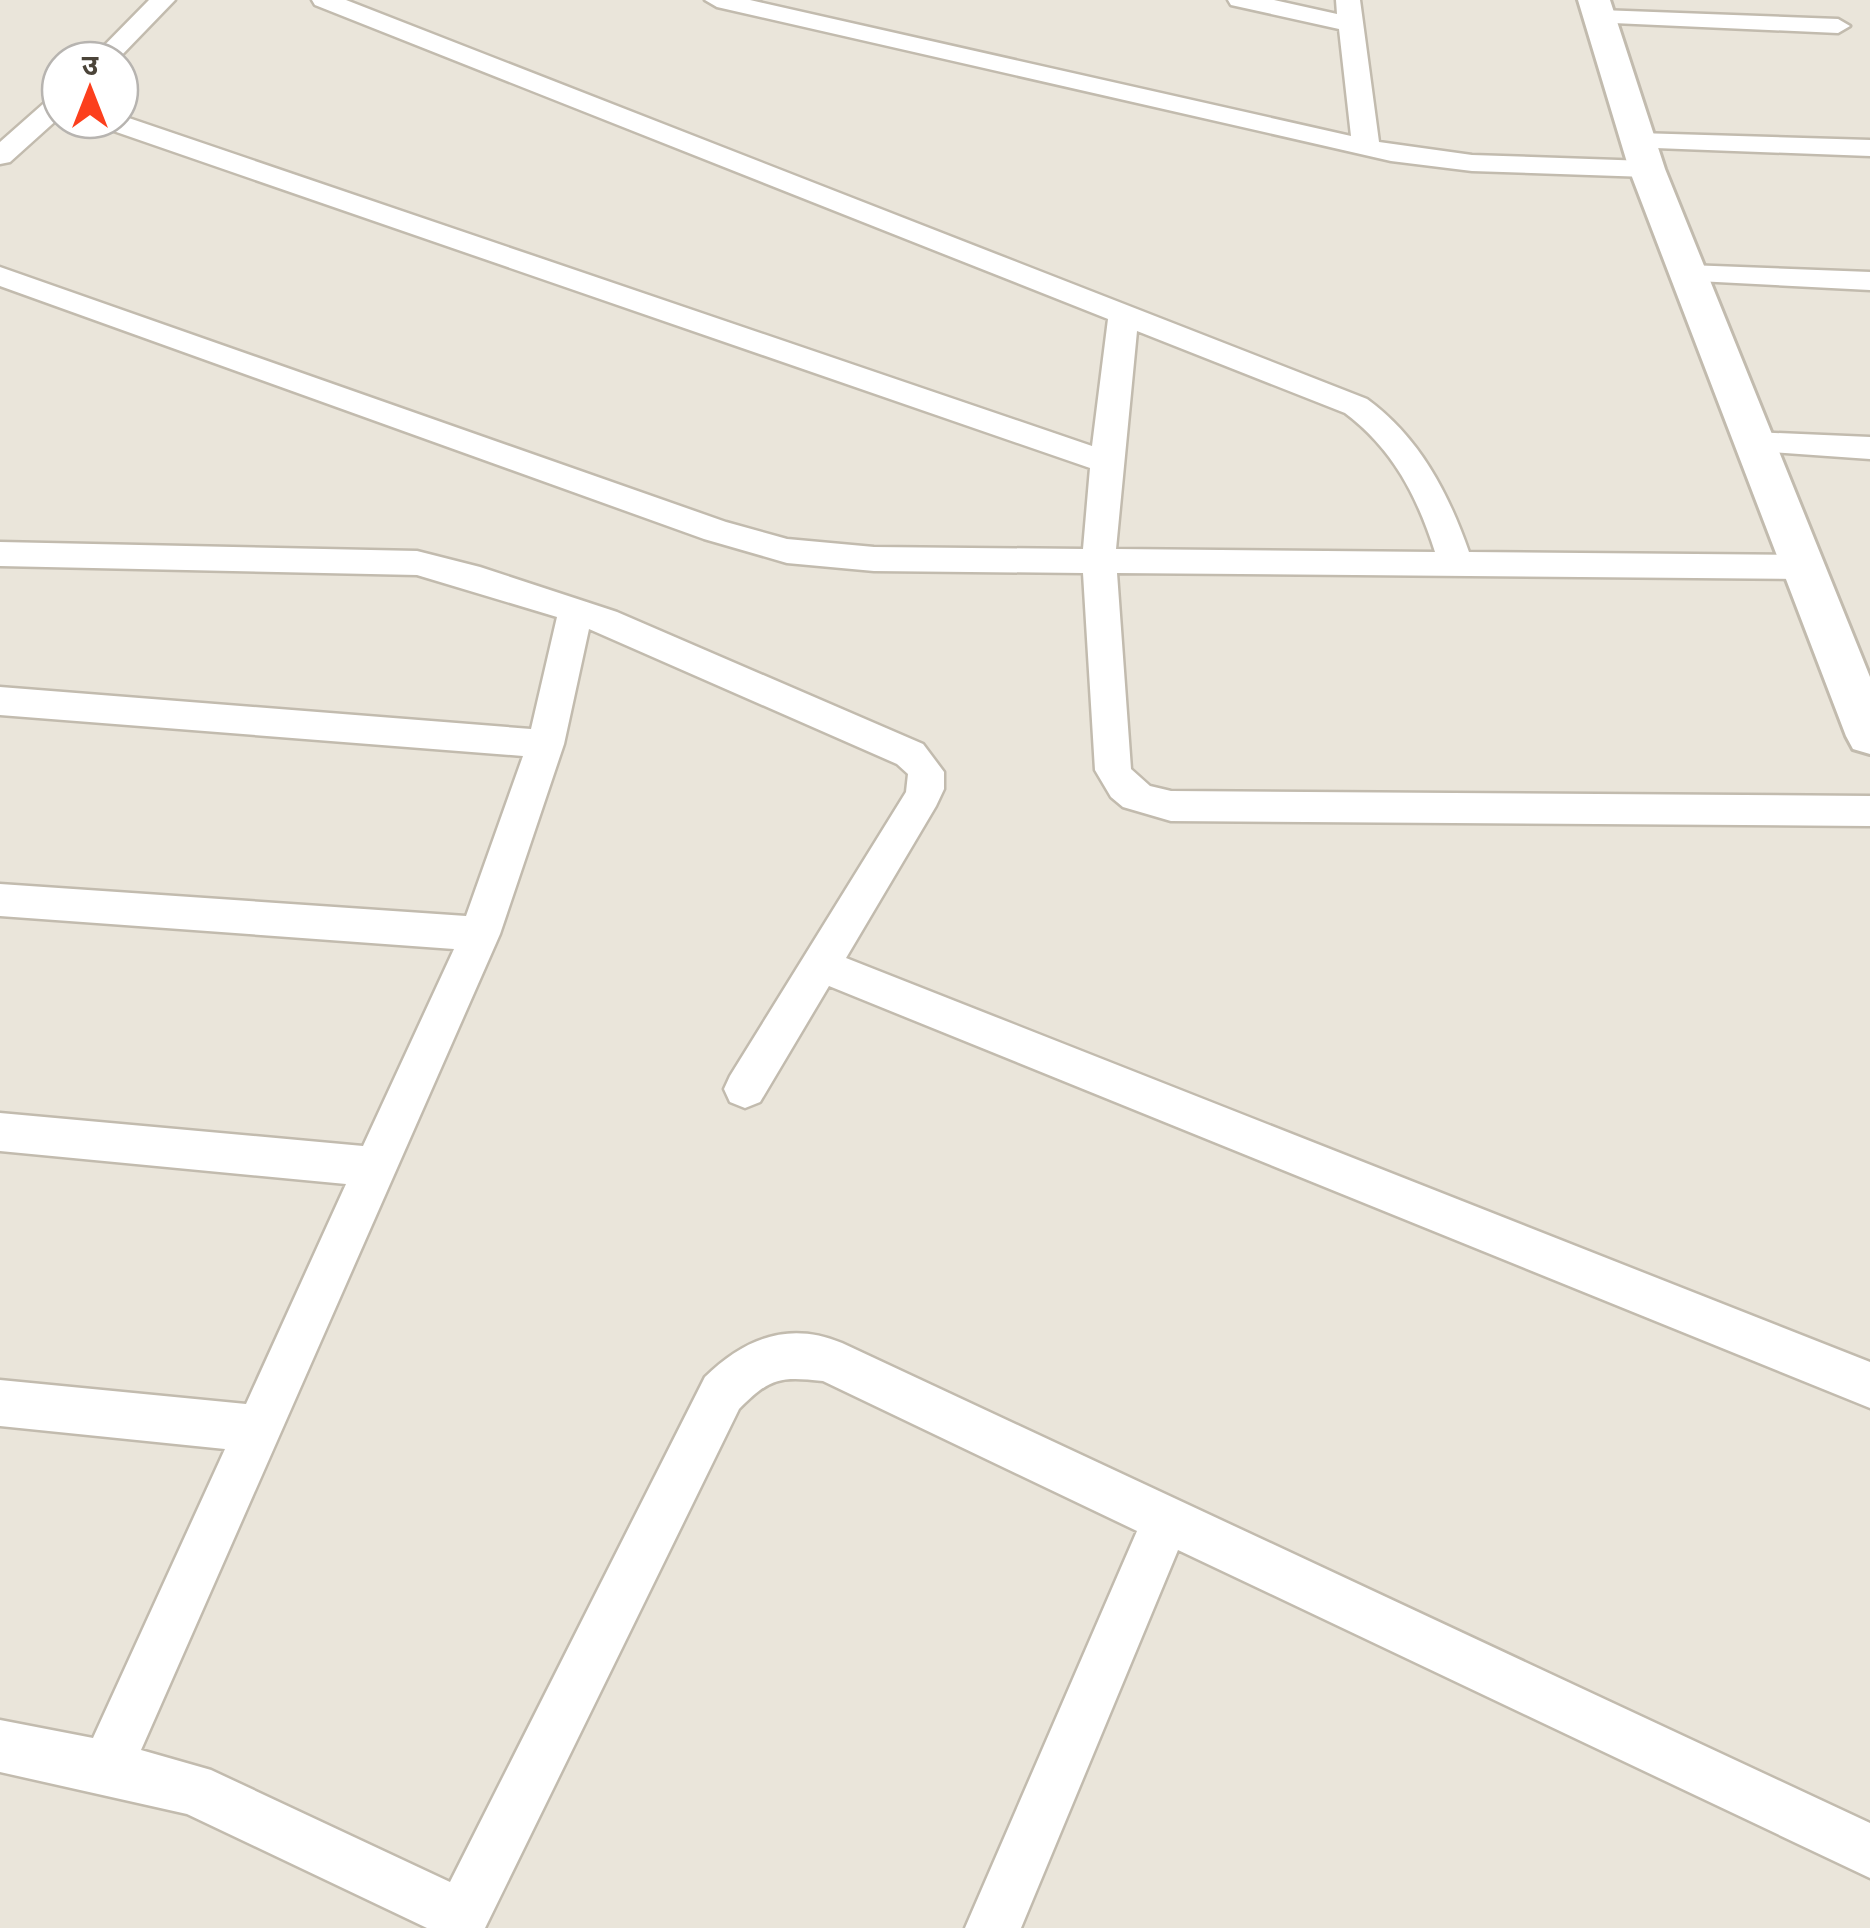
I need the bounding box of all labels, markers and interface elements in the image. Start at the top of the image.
north arrow [40,40,140,140]
text: उ [82,48,99,82]

